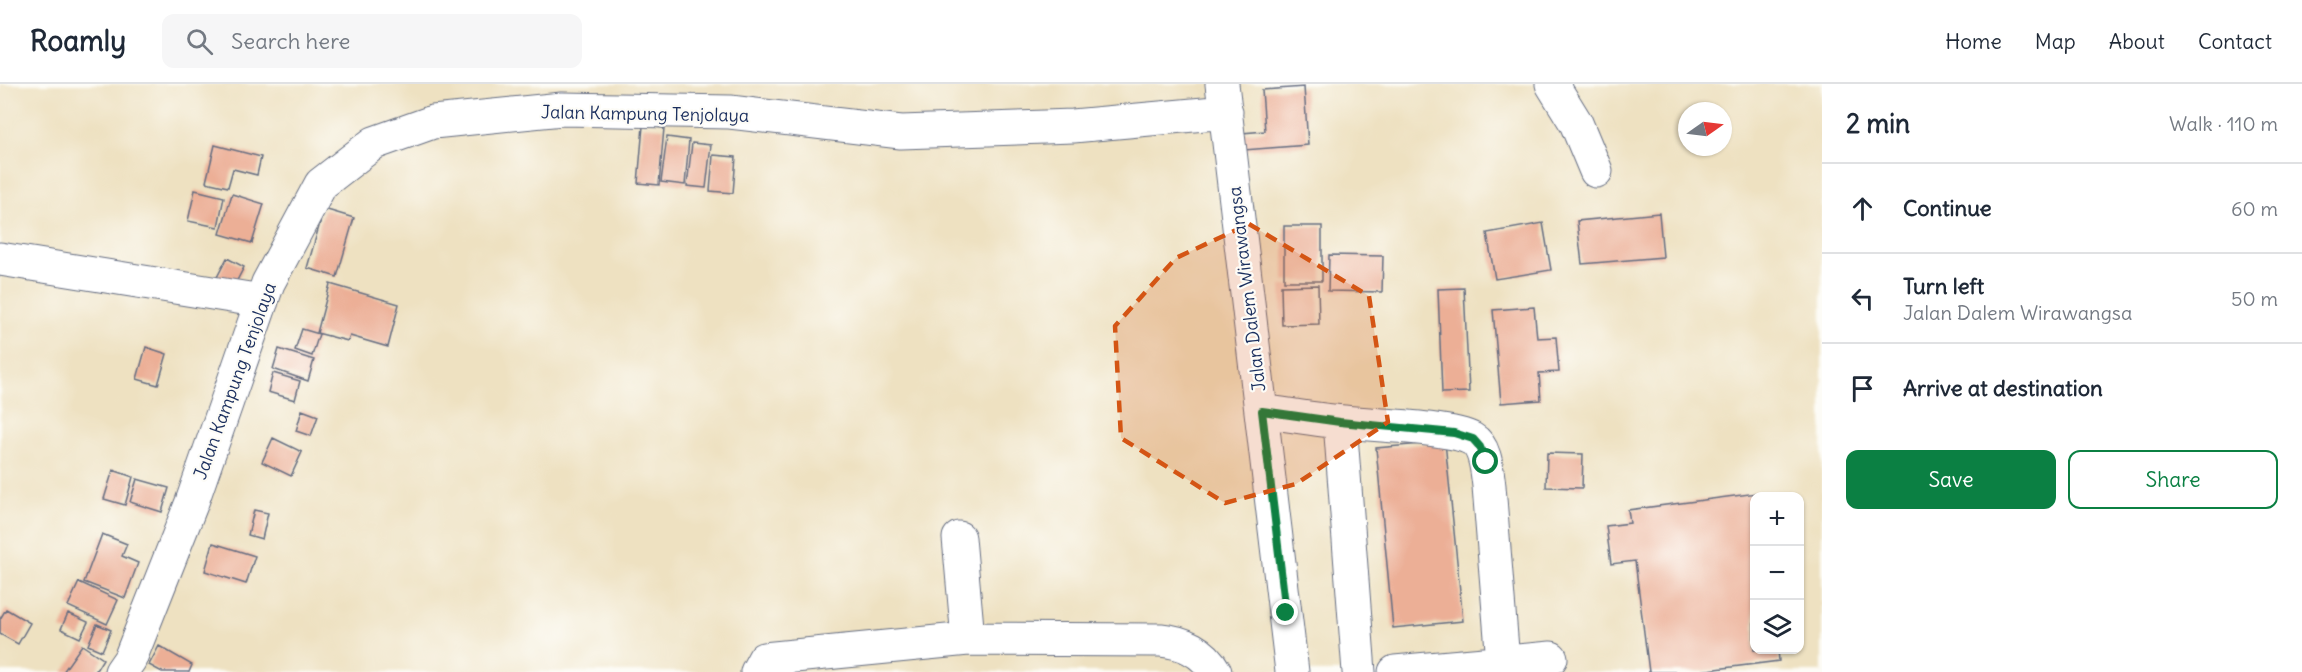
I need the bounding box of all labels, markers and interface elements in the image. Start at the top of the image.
search box [162,14,582,68]
text: Roamly [30,23,126,59]
icon: search [183,25,216,58]
text: Search here [231,27,350,55]
text: Home [1945,28,2002,55]
text: Map [2035,28,2076,55]
text: About [2109,28,2165,55]
text: Contact [2198,28,2272,55]
street label: Jalan Kampung Tenjolaya [541,100,749,127]
north arrow [1678,102,1732,156]
text: 2 min [1846,107,1910,140]
text: Walk · 110 m [2169,111,2278,136]
street label: Jalan Dalem Wirawangsa [1223,185,1270,393]
icon: ahead [1846,192,1879,225]
text: Continue [1903,194,1992,222]
text: 60 m [2231,196,2278,221]
text: Turn left [1903,272,1984,300]
street label: Jalan Kampung Tenjolaya [188,279,281,483]
icon: left [1846,282,1879,315]
text: 50 m [2231,286,2278,311]
text: Jalan Dalem Wirawangsa [1903,300,2132,325]
icon: arrive [1846,372,1879,405]
text: Arrive at destination [1903,374,2103,402]
route start [1472,448,1498,474]
button: Save [1846,450,2056,509]
button: Share [2068,450,2278,509]
map controls [1750,492,1804,654]
button: + [1750,492,1804,546]
button: − [1750,546,1804,600]
route end [1272,599,1298,625]
button: layers [1750,600,1804,654]

